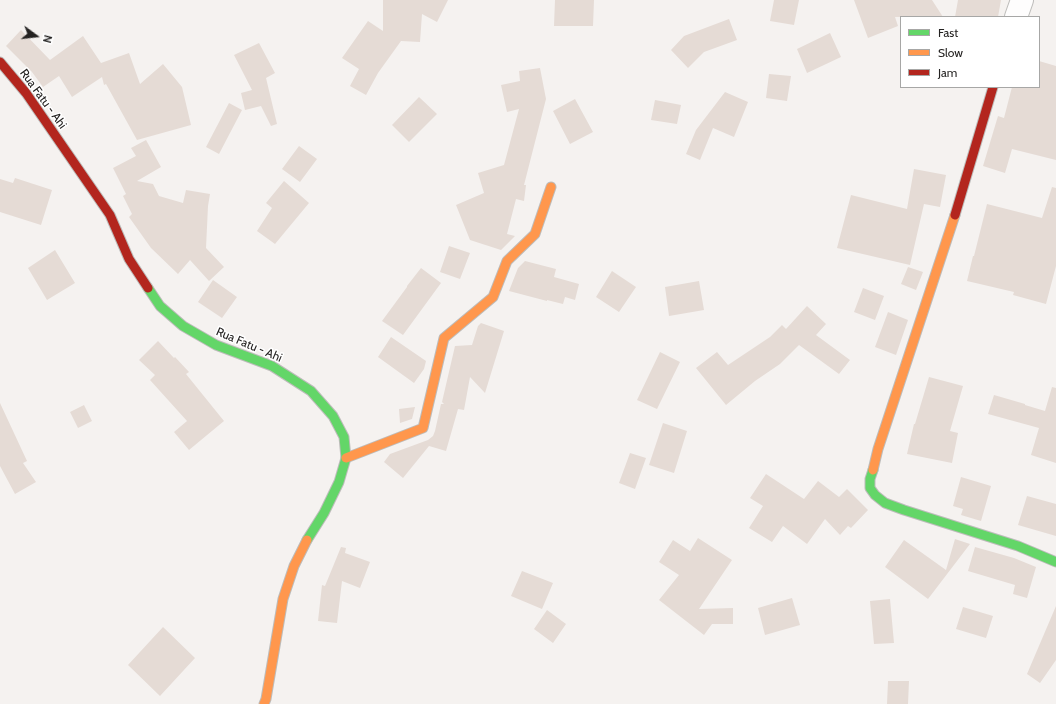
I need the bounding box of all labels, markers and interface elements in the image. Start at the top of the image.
north arrow [16,16,56,56]
legend [900,16,1040,88]
text: Fast [938,25,958,40]
text: N [40,34,55,45]
text: Slow [938,45,963,60]
text: Jam [938,65,957,80]
street label: Rua Fatu - Ahi [17,66,69,132]
street label: Rua Fatu - Ahi [214,325,284,365]

